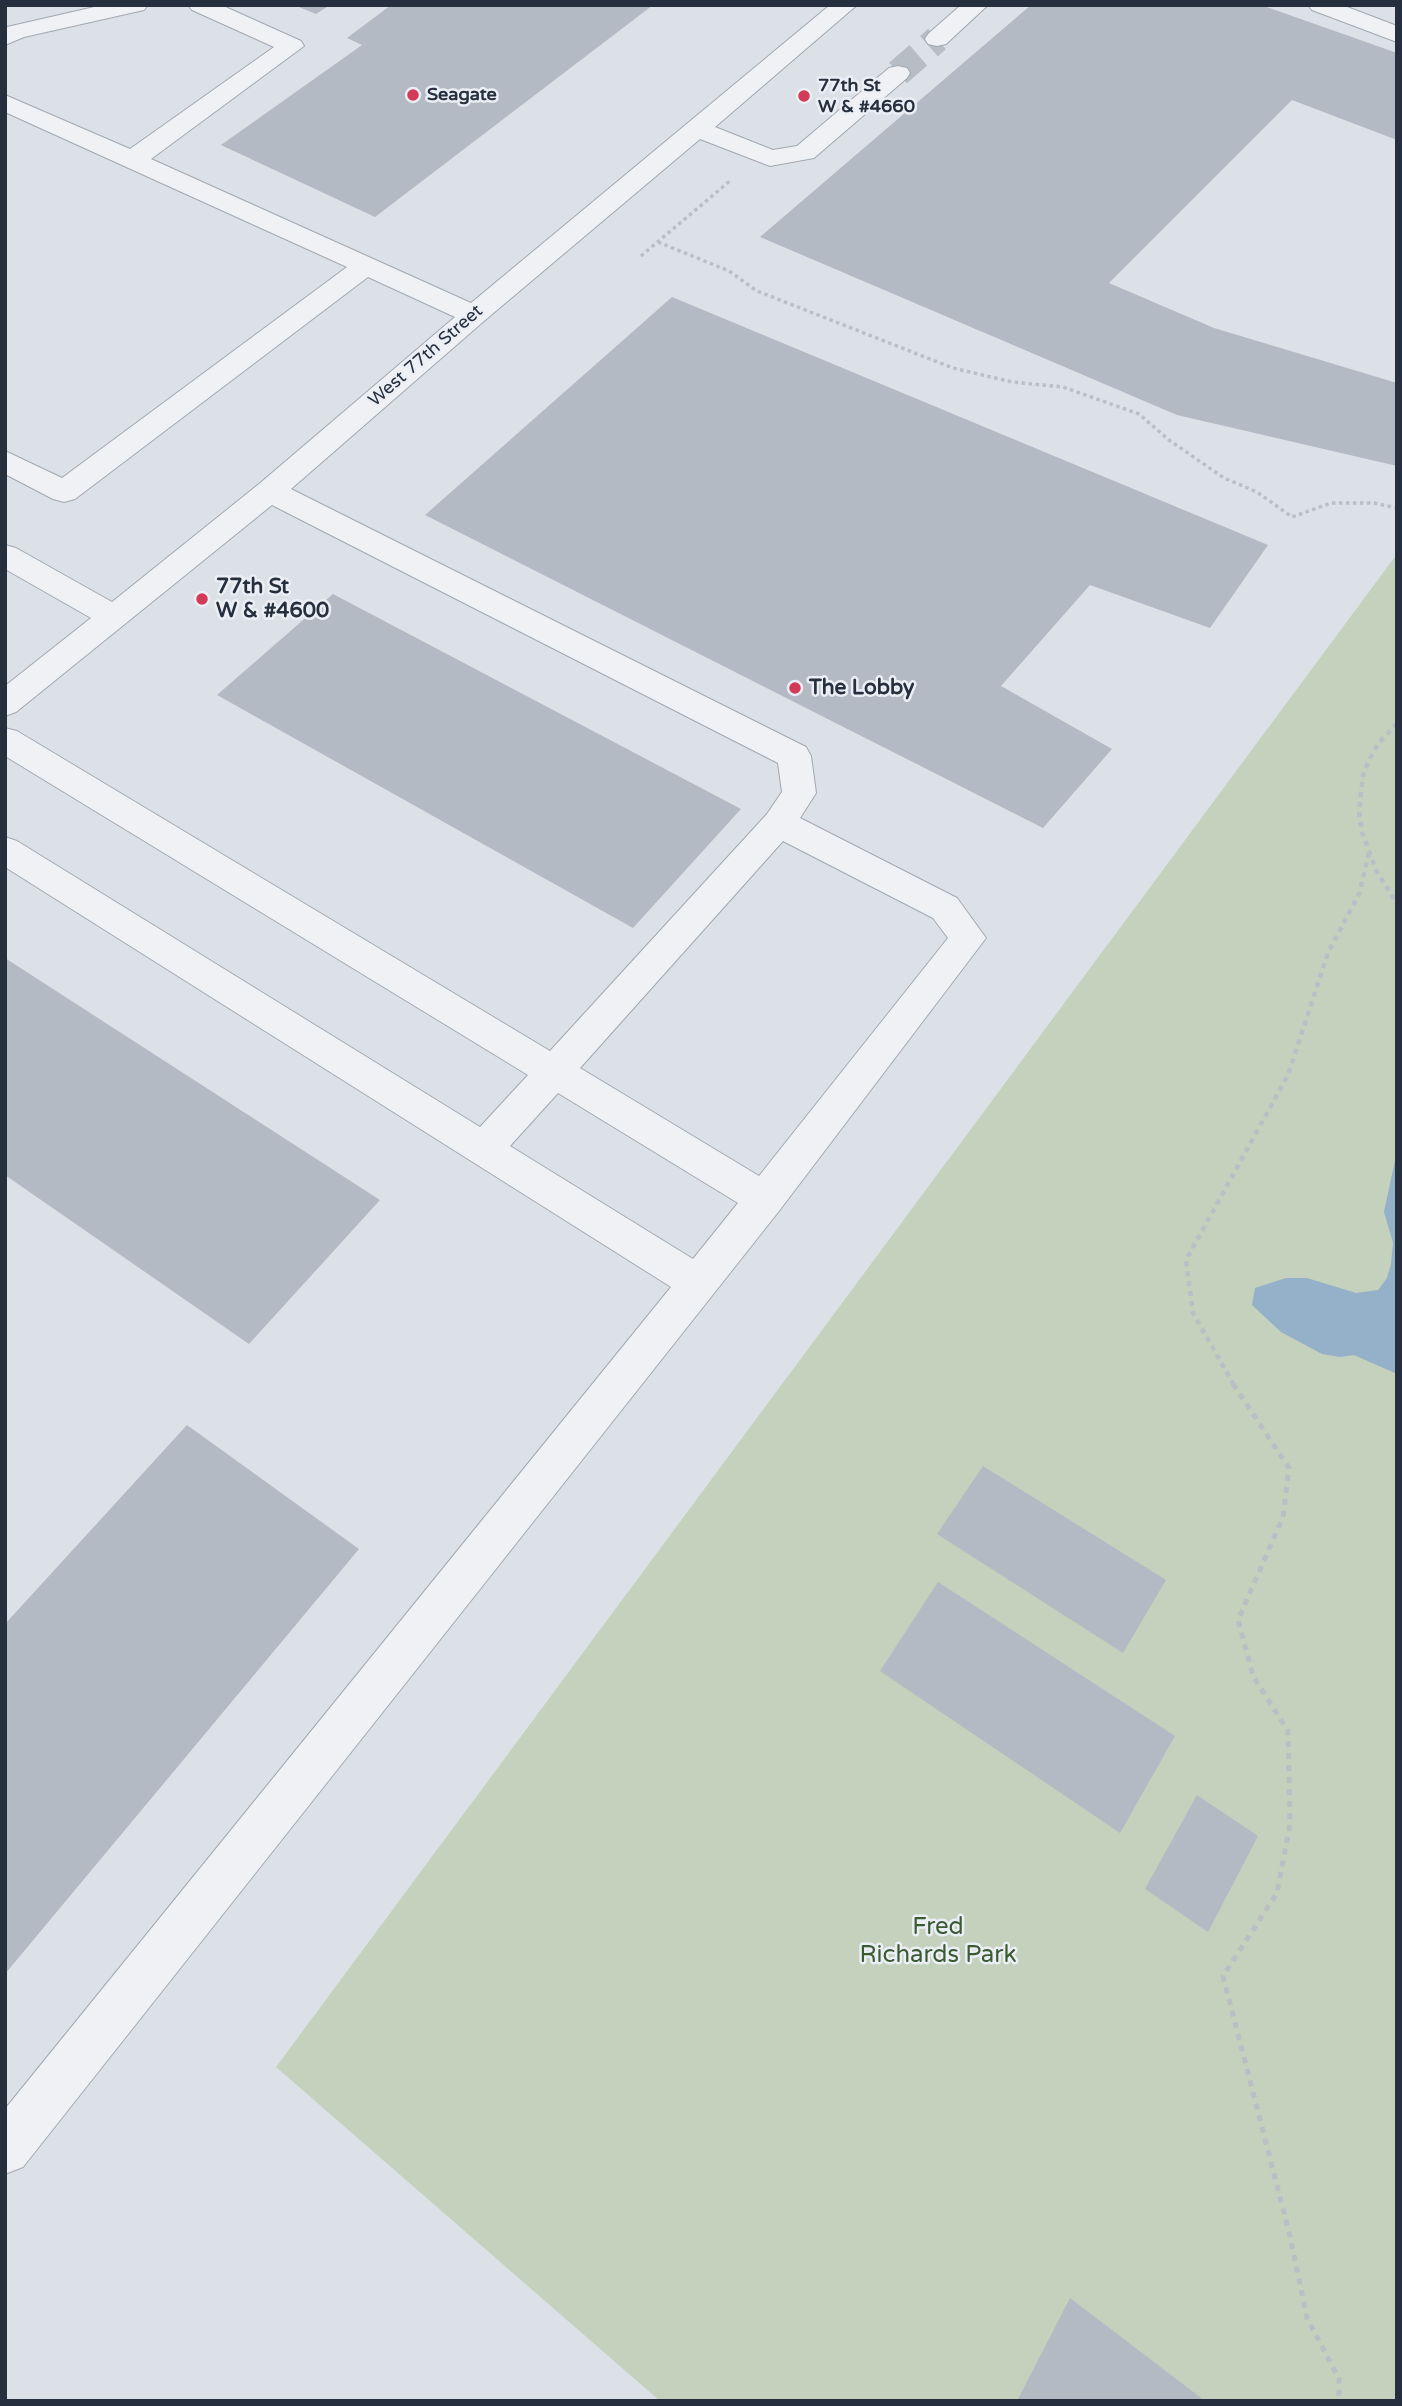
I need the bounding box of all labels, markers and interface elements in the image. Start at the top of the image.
place label: 77th St W & #4660 [818,75,915,118]
place label: Seagate [427,84,497,106]
marker: Seagate [405,87,421,103]
marker: 77th St W & #4660 [796,88,812,104]
street label: West 77th Street [364,301,488,411]
place label: 77th St W & #4600 [216,574,329,624]
marker: 77th St W & #4600 [194,591,210,607]
place label: The Lobby [809,675,914,701]
marker: The Lobby [787,680,803,696]
park label: Fred Richards Park [860,1914,1016,1970]

